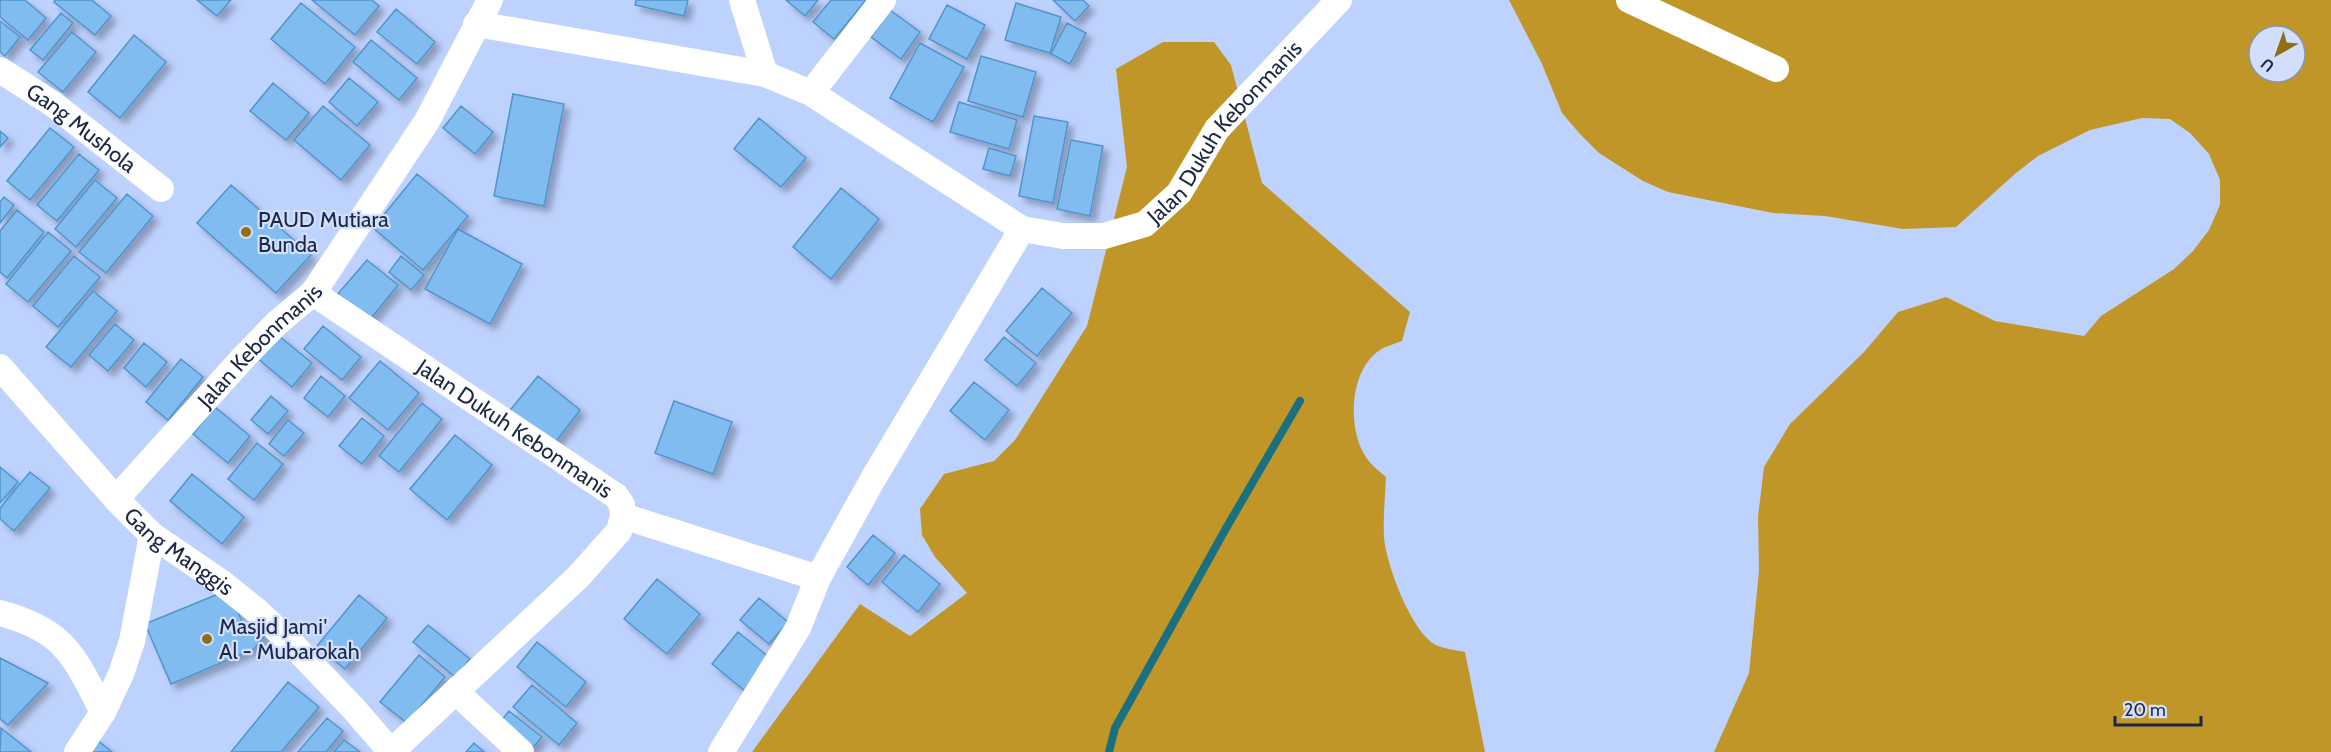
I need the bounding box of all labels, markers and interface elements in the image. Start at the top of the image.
north arrow [2247,24,2307,84]
street label: Jalan Dukuh Kebonmanis [1141,35,1308,230]
text: U [2257,54,2278,76]
street label: Gang Mushola [21,78,142,179]
place label: PAUD Mutiara Bunda [258,206,389,258]
marker: PAUD Mutiara Bunda [239,225,253,239]
street label: Jalan Kebonmanis [191,280,328,414]
street label: Jalan Dukuh Kebonmanis [411,353,618,504]
street label: Gang Manggis [118,502,239,601]
place label: Masjid Jami' Al - Mubarokah [219,613,360,665]
marker: Masjid Jami' Al - Mubarokah [200,632,214,646]
scale bar [2115,689,2200,727]
text: 20 m [2124,699,2166,721]

